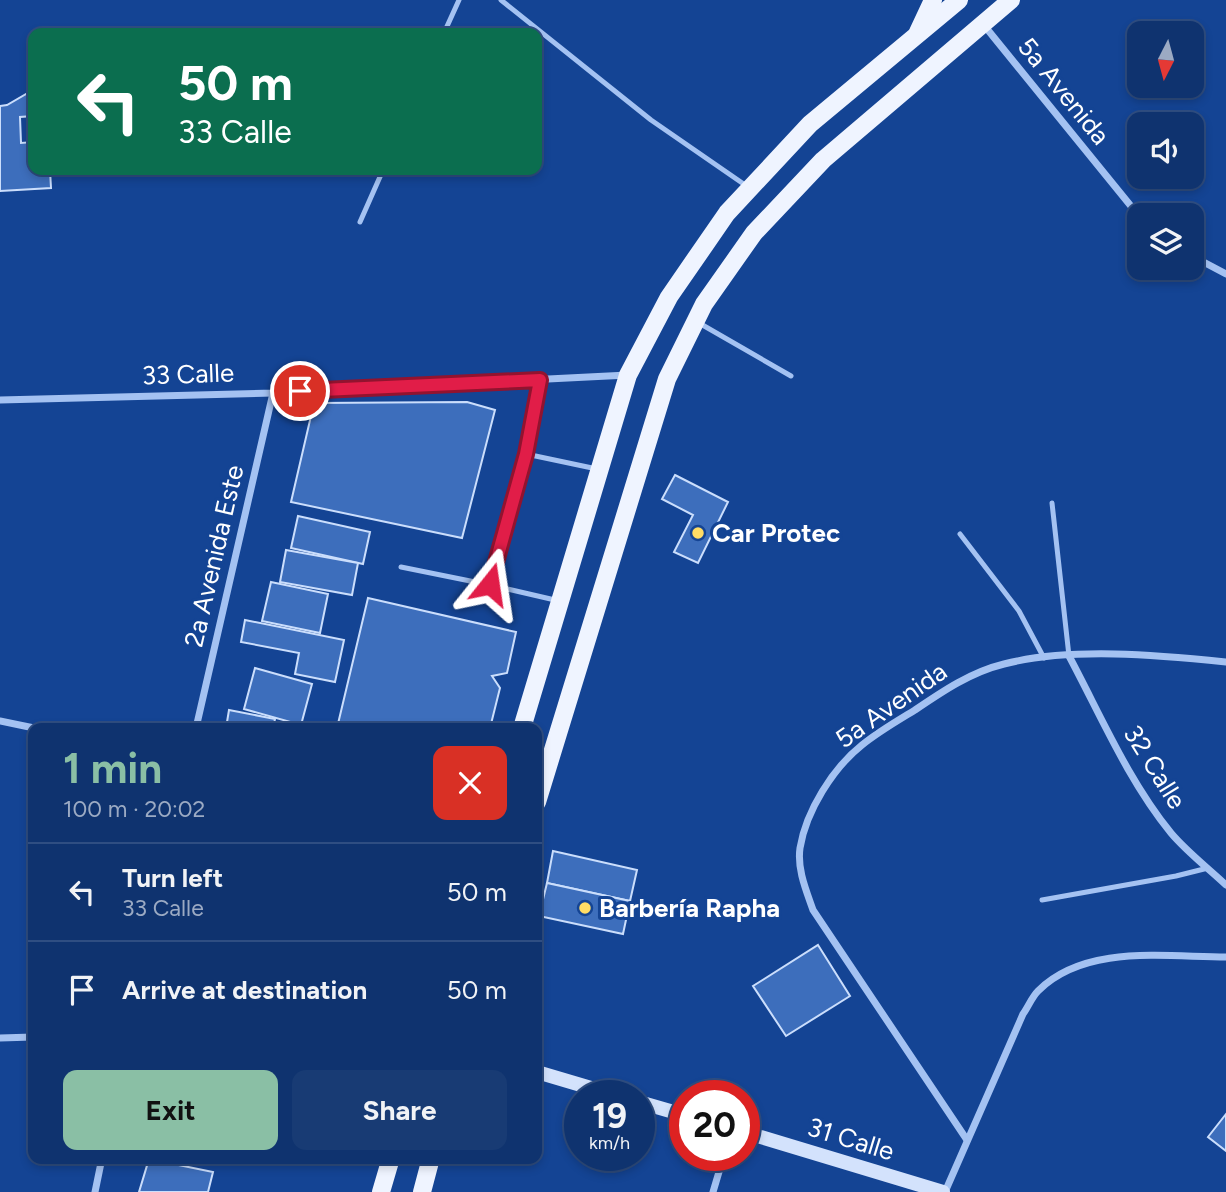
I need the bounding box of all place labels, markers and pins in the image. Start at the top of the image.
pin [270,361,330,421]
place label: Car Protec [712,517,840,549]
marker: Car Protec [690,525,706,541]
place label: Barbería Rapha [599,892,780,924]
marker: Barbería Rapha [577,900,593,916]

